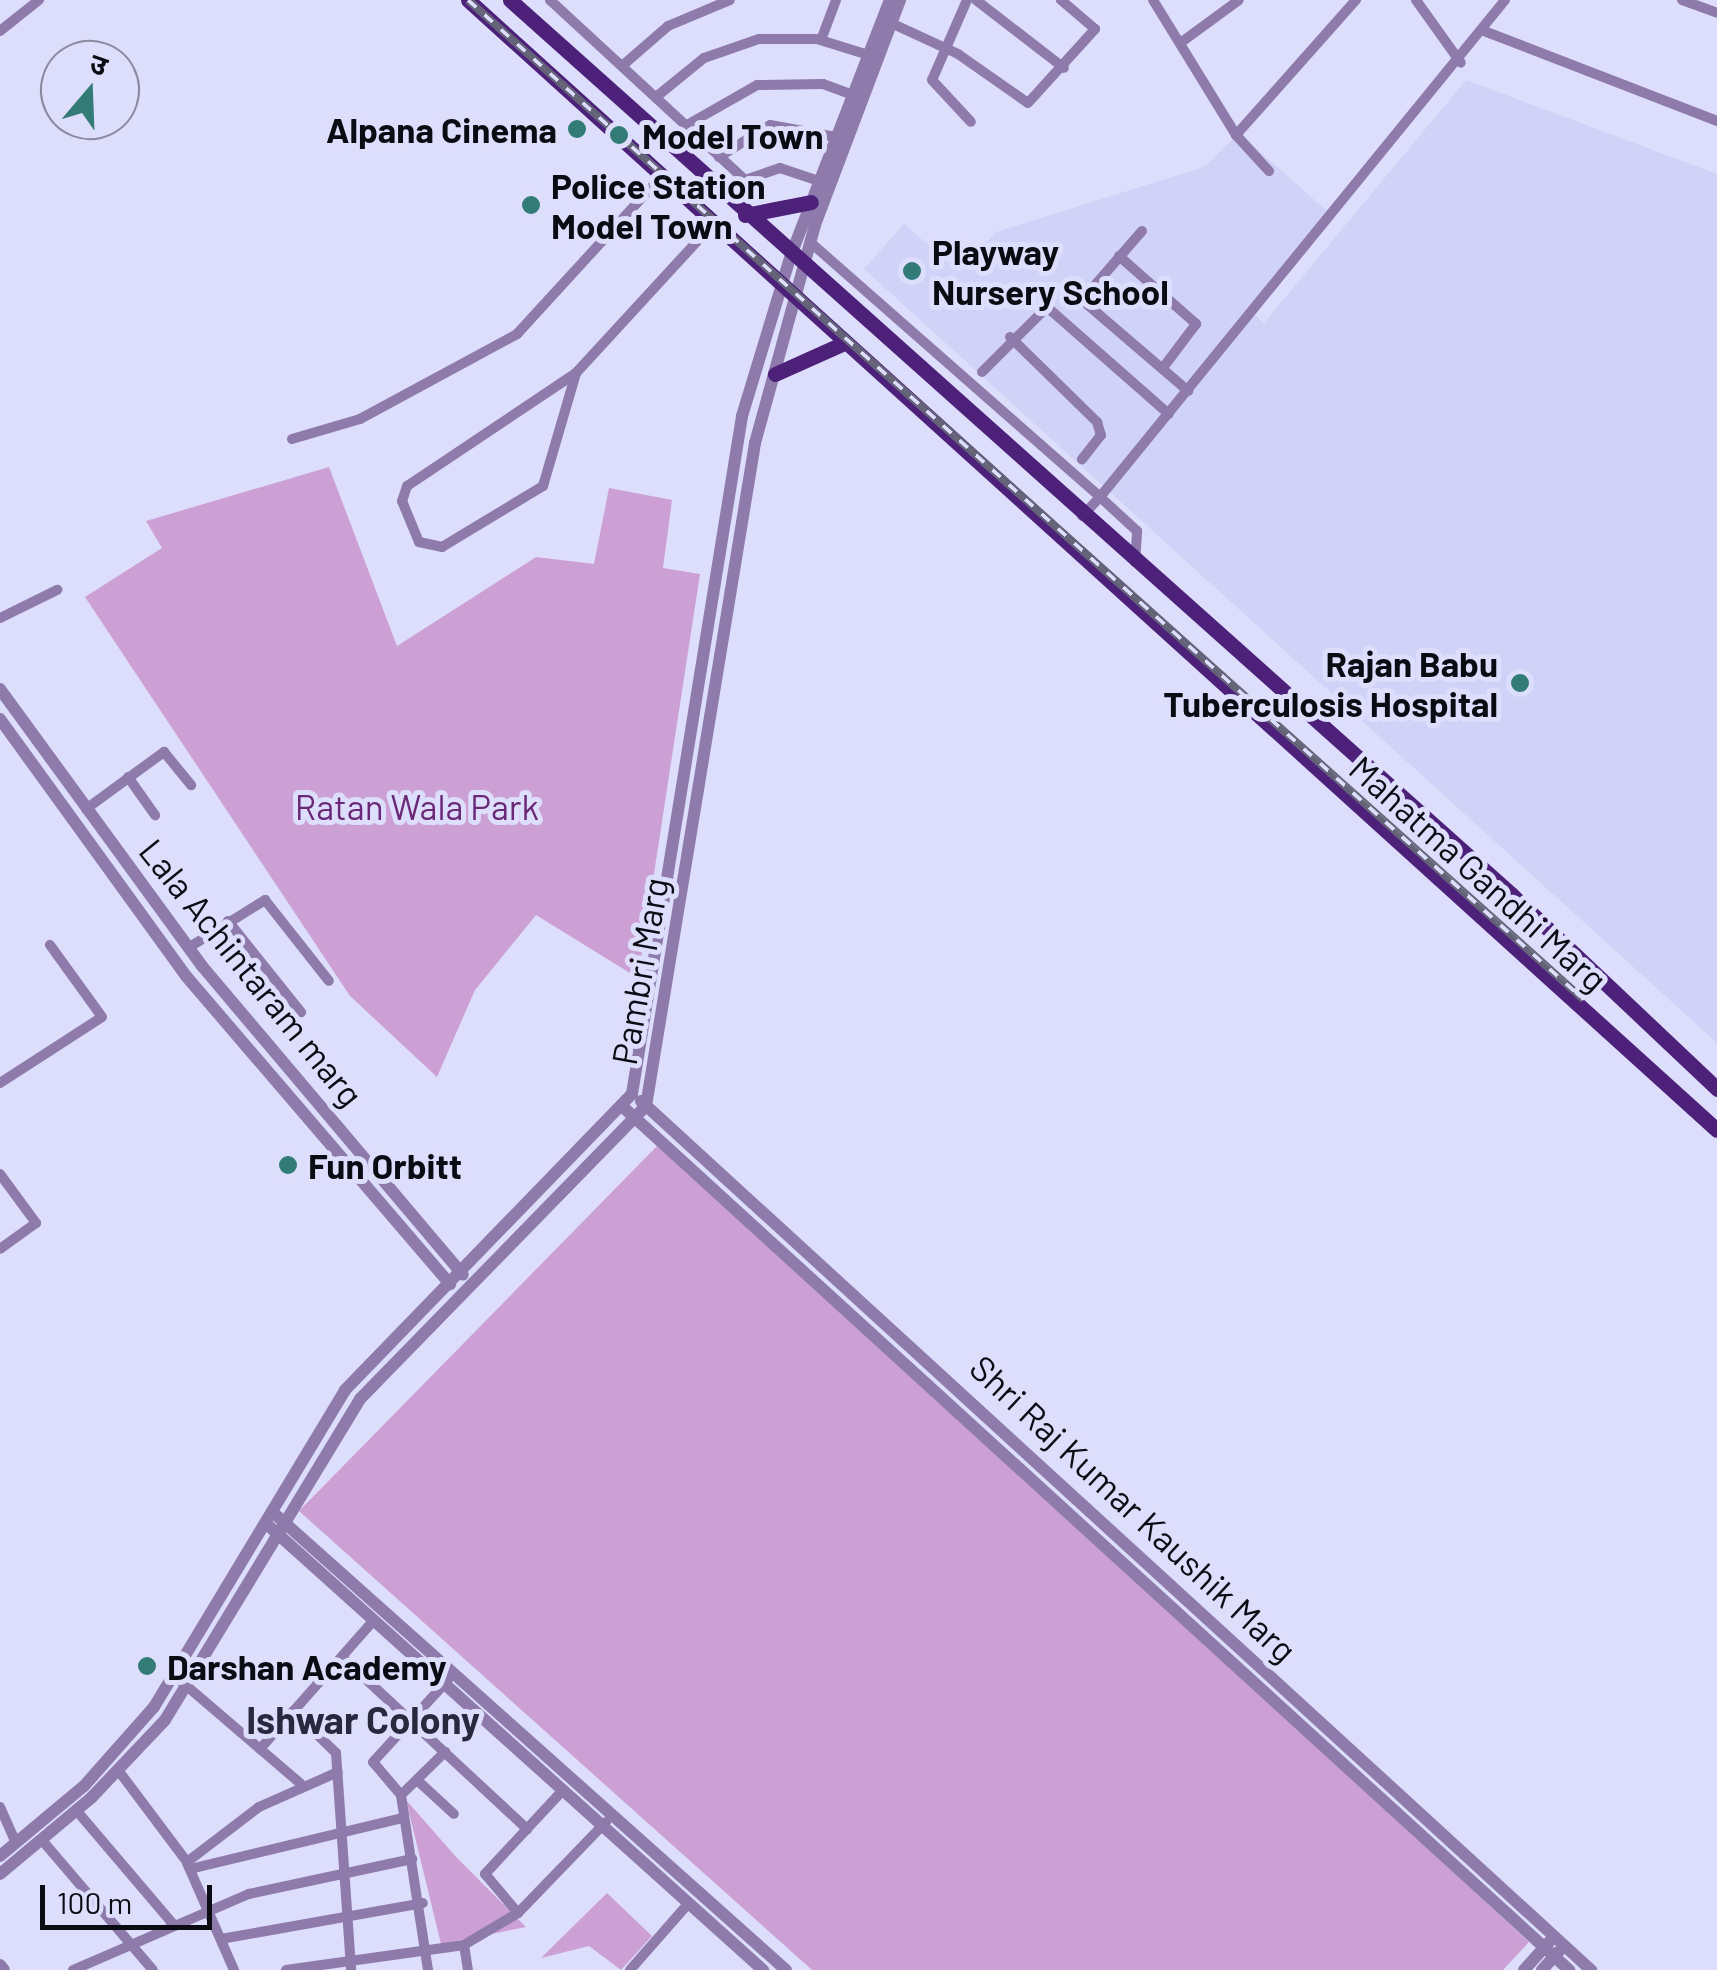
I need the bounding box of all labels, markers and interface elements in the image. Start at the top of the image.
north arrow [40,40,140,140]
text: उ [86,45,112,82]
place label: Alpana Cinema [326,108,557,150]
place label: Model Town [642,114,824,156]
marker: Alpana Cinema [566,118,588,140]
marker: Model Town [606,122,632,148]
place label: Police Station Model Town [551,164,766,246]
marker: Police Station Model Town [520,194,542,216]
place label: Playway Nursery School [932,230,1169,312]
marker: Playway Nursery School [901,260,923,282]
place label: Rajan Babu Tuberculosis Hospital [1163,642,1498,724]
marker: Rajan Babu Tuberculosis Hospital [1507,670,1533,696]
street label: Mahatma Gandhi Marg [1342,746,1616,1000]
park label: Ratan Wala Park [295,785,539,827]
street label: Lala Achintaram marg [131,830,373,1114]
street label: Pambri Marg [602,874,676,1068]
place label: Fun Orbitt [308,1144,462,1186]
marker: Fun Orbitt [277,1154,299,1176]
street label: Shri Raj Kumar Kaushik Marg [962,1346,1306,1670]
place label: Darshan Academy [167,1645,447,1687]
marker: Darshan Academy [136,1655,158,1677]
district label: Ishwar Colony [246,1697,480,1743]
scale bar [45,1865,218,1927]
text: 100 m [57,1884,132,1920]

